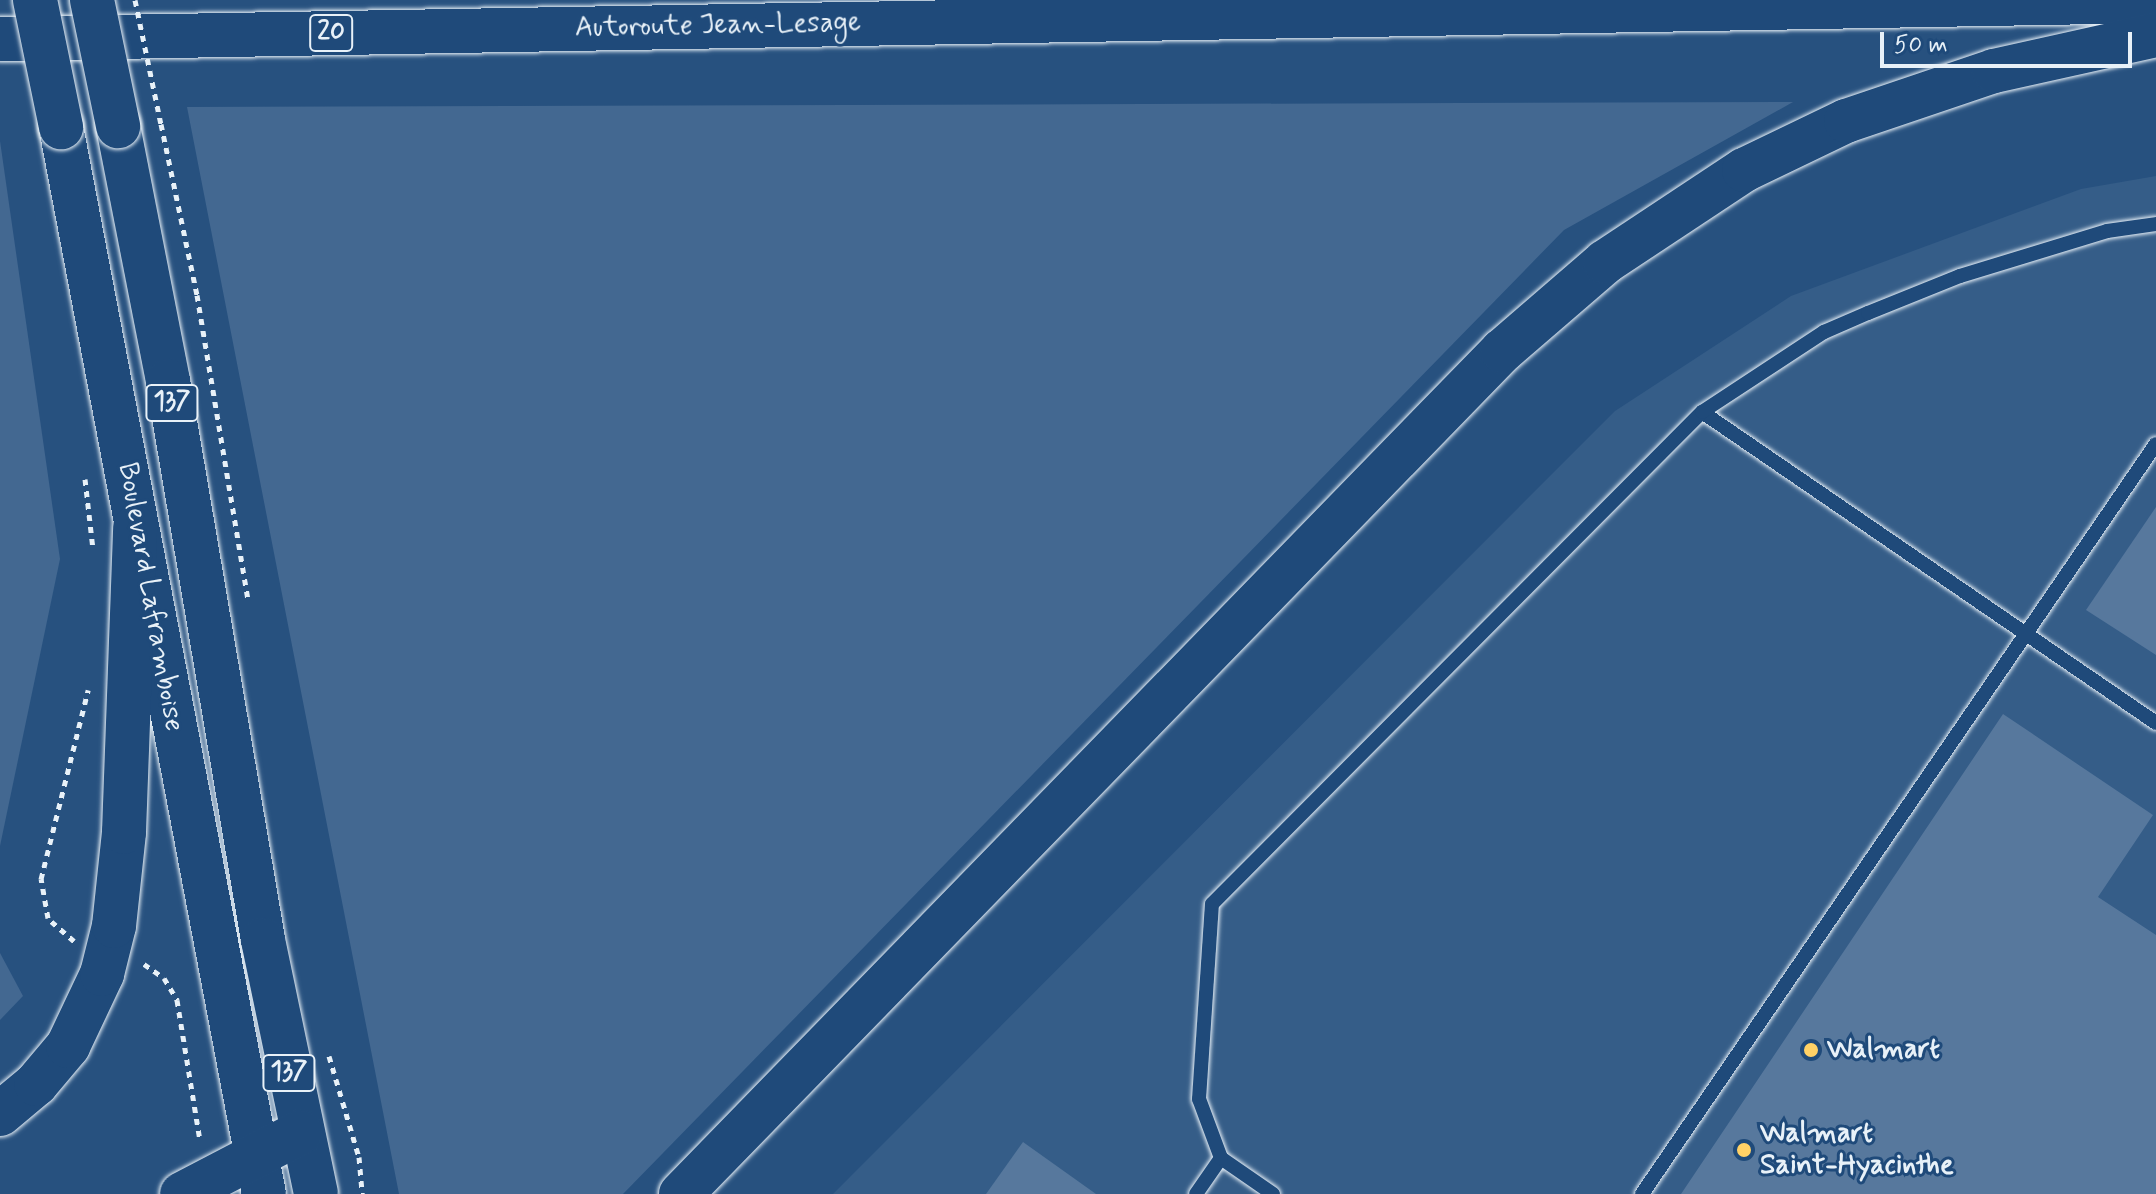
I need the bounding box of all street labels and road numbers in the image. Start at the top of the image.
street label: Autoroute Jean-Lesage [577,7,859,45]
road number: 20 [309,11,353,55]
road number: 137 [144,381,200,425]
street label: Boulevard Laframboise [110,462,190,732]
road number: 137 [261,1051,317,1095]

